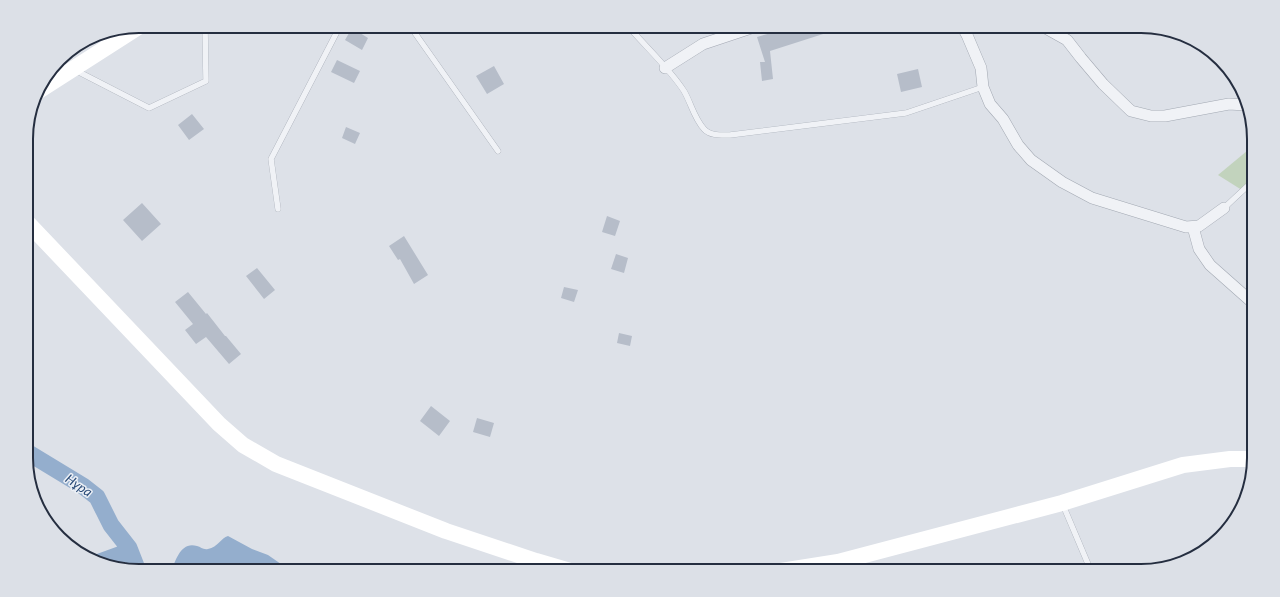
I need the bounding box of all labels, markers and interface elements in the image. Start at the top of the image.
water label: Нұра [63,470,96,500]

